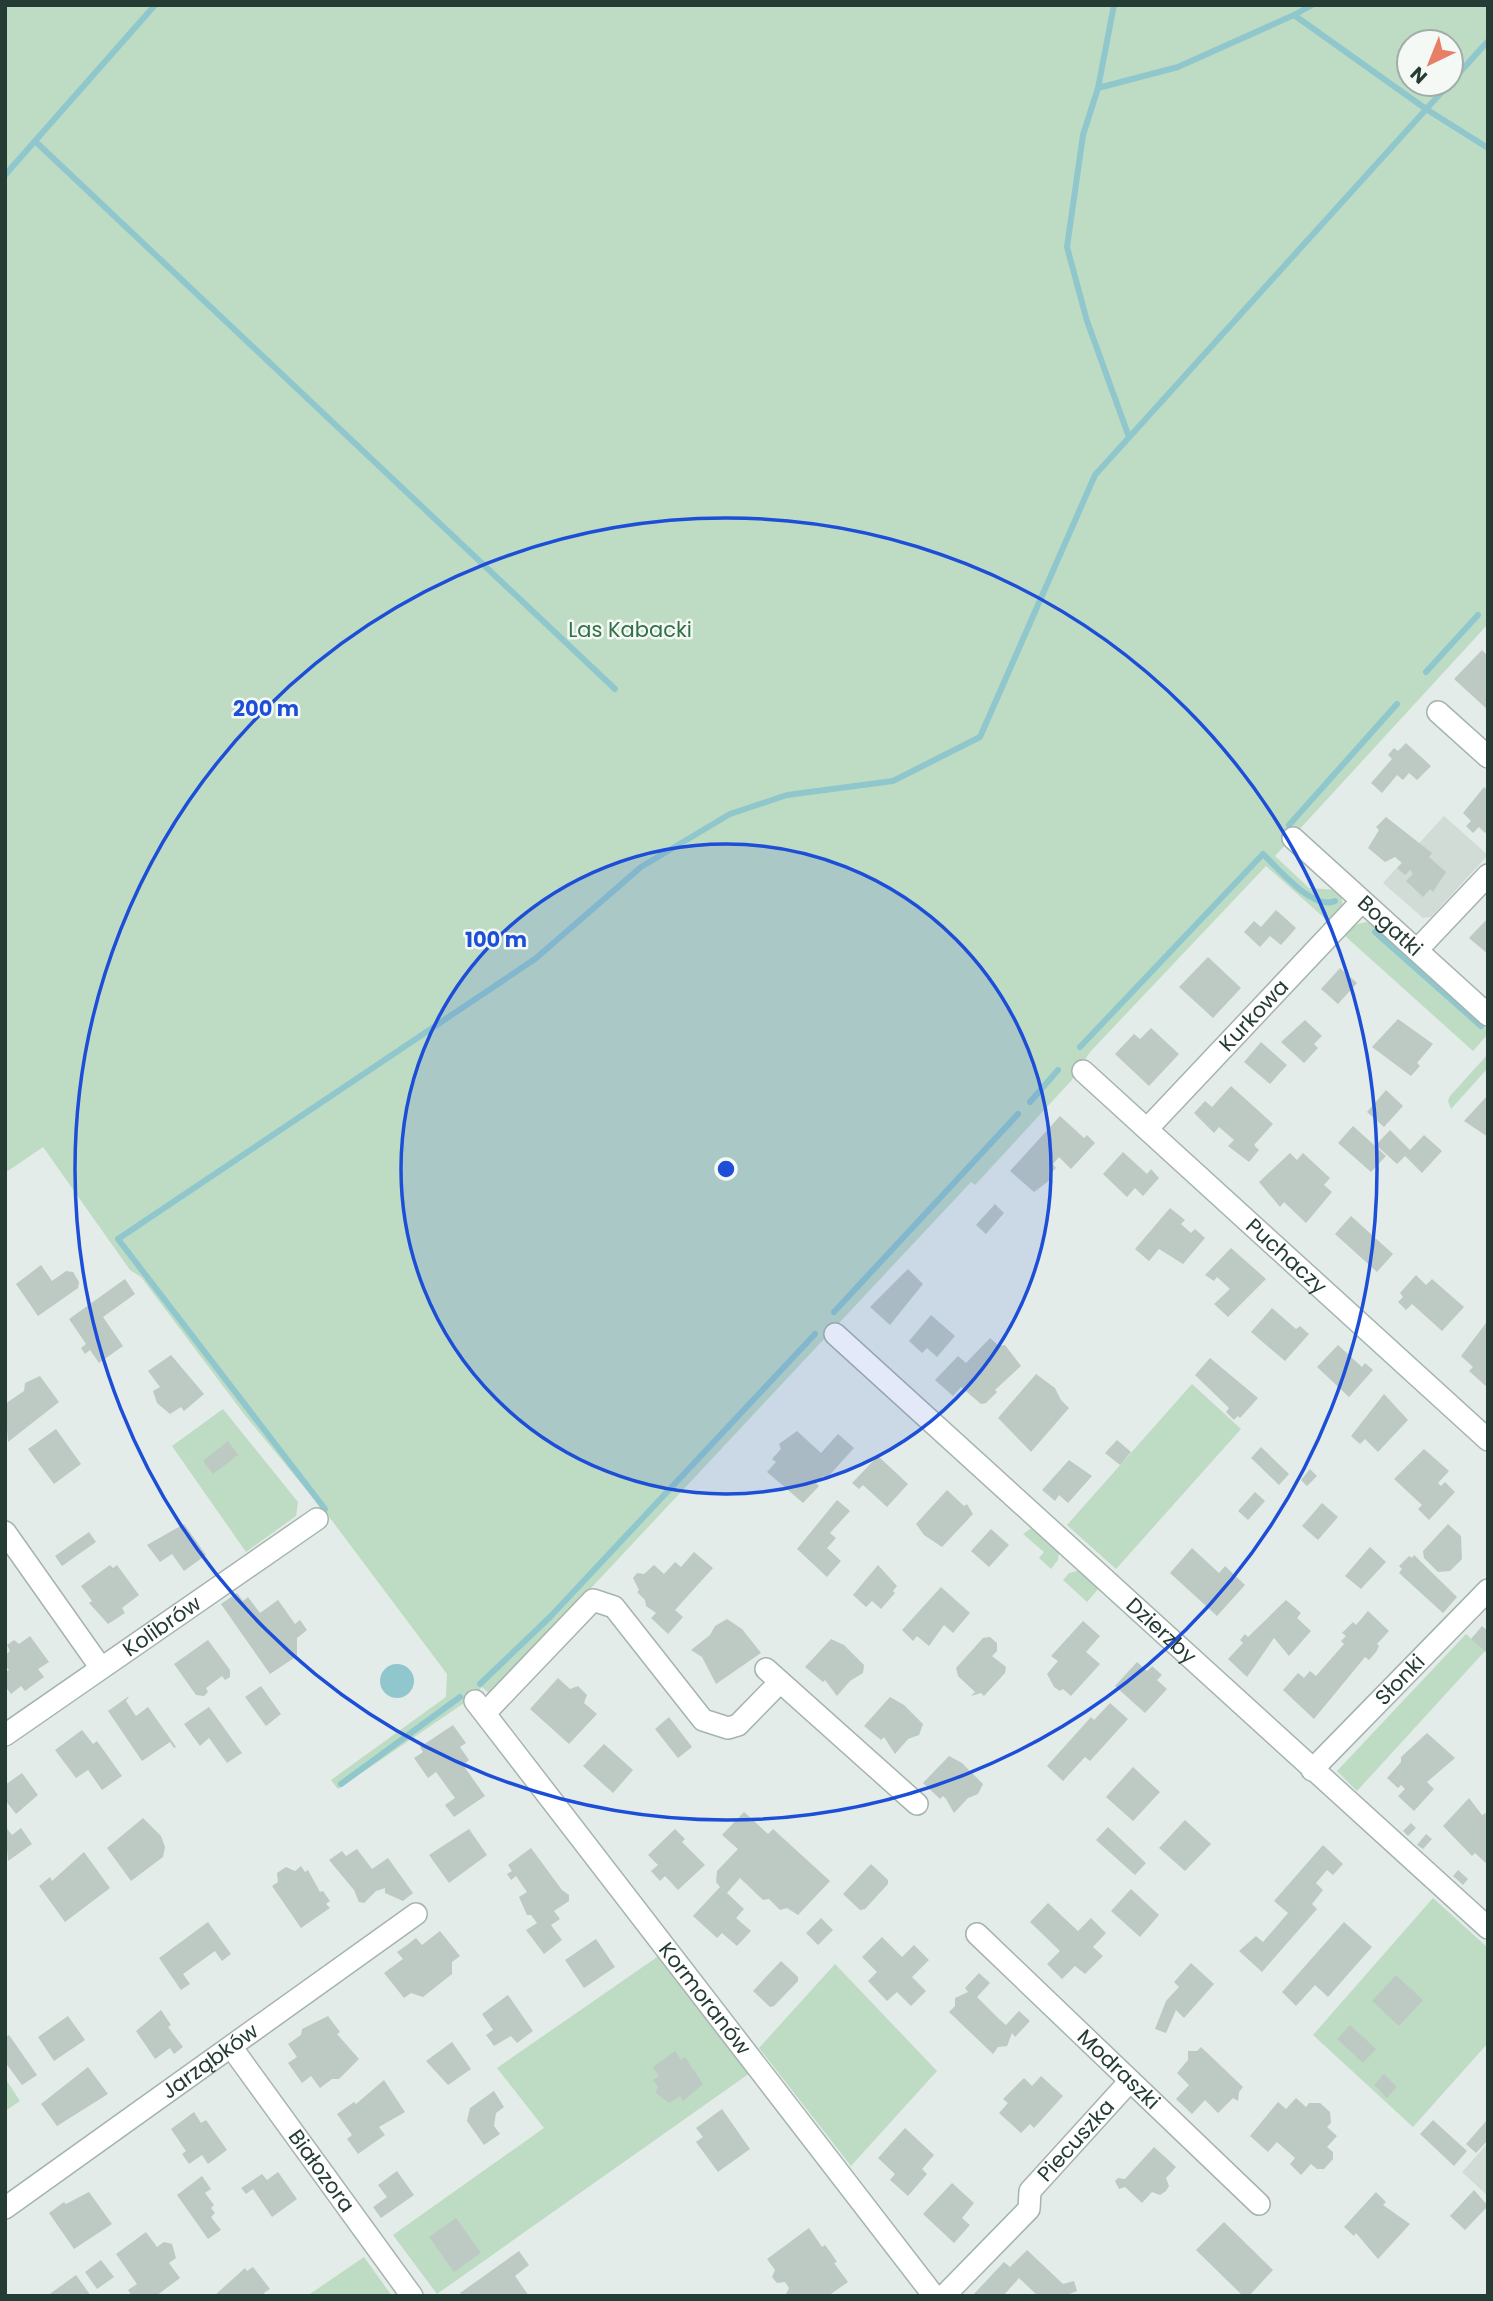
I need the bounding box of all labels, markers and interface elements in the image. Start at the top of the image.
north arrow [1395,28,1465,98]
text: N [1404,60,1433,90]
park label: Las Kabacki [568,615,692,644]
text: 200 m [233,694,299,723]
street label: Bogatki [1352,889,1429,963]
text: 100 m [465,925,527,954]
street label: Kurkowa [1212,973,1295,1058]
centre of rings [714,1157,738,1181]
street label: Puchaczy [1240,1211,1334,1300]
street label: Kolibrów [117,1589,207,1663]
street label: Dzierzby [1120,1591,1203,1670]
street label: Słonki [1368,1648,1431,1711]
street label: Kormoranów [652,1936,758,2061]
street label: Jarząbków [155,2016,264,2106]
street label: Modraszki [1071,2023,1167,2116]
street label: Piecuszka [1031,2093,1121,2188]
street label: Białozora [282,2123,362,2218]

